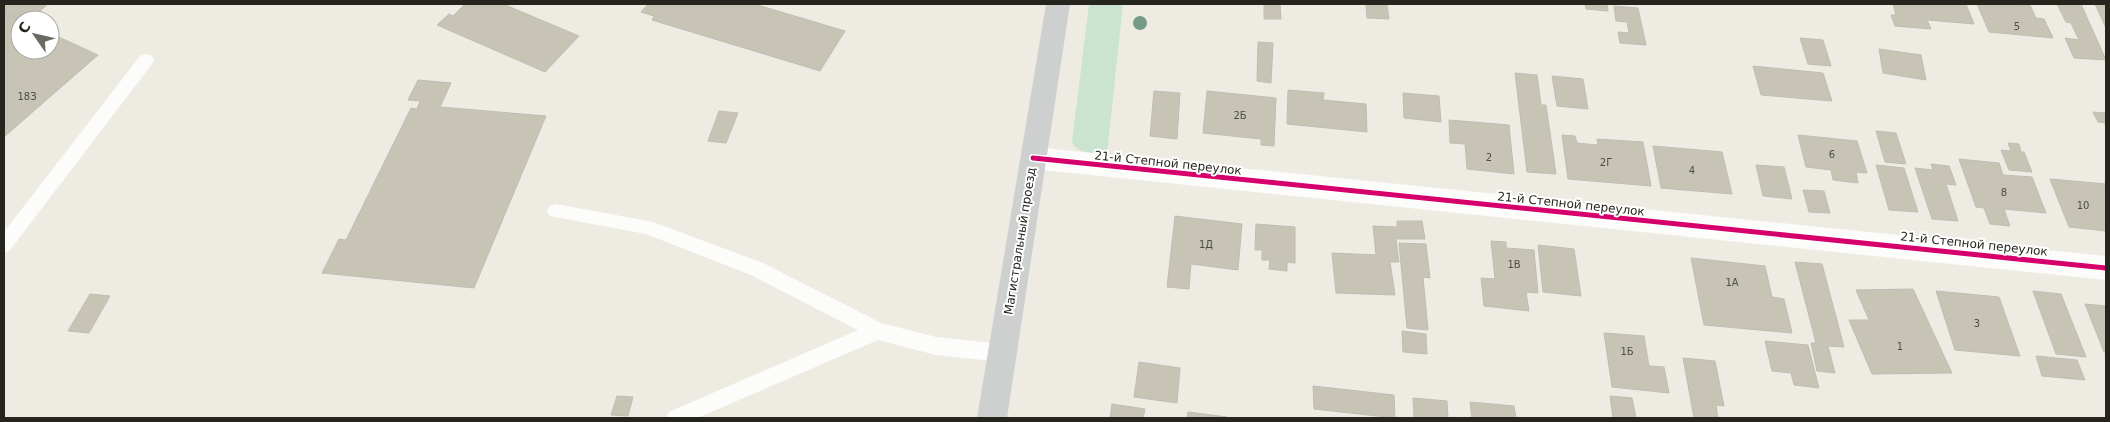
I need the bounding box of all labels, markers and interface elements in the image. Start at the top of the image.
north arrow [10,10,60,60]
text: С [15,19,34,36]
house number: 5 [2014,21,2020,32]
house number: 18З [17,91,37,102]
house number: 2Б [1233,110,1247,121]
street label: 21-й Степной переулок [1094,148,1242,178]
house number: 6 [1829,149,1835,160]
house number: 2 [1486,152,1492,163]
house number: 2Г [1600,157,1612,168]
house number: 4 [1689,165,1695,176]
street label: Магистральный проезд [1001,166,1039,316]
house number: 8 [2001,187,2007,198]
street label: 21-й Степной переулок [1497,189,1645,219]
house number: 10 [2077,200,2089,211]
street label: 21-й Степной переулок [1900,229,2048,259]
house number: 1Д [1199,239,1213,250]
house number: 1В [1507,259,1521,270]
house number: 1А [1725,277,1739,288]
house number: 3 [1974,318,1980,329]
house number: 1 [1897,341,1903,352]
house number: 1Б [1620,346,1634,357]

